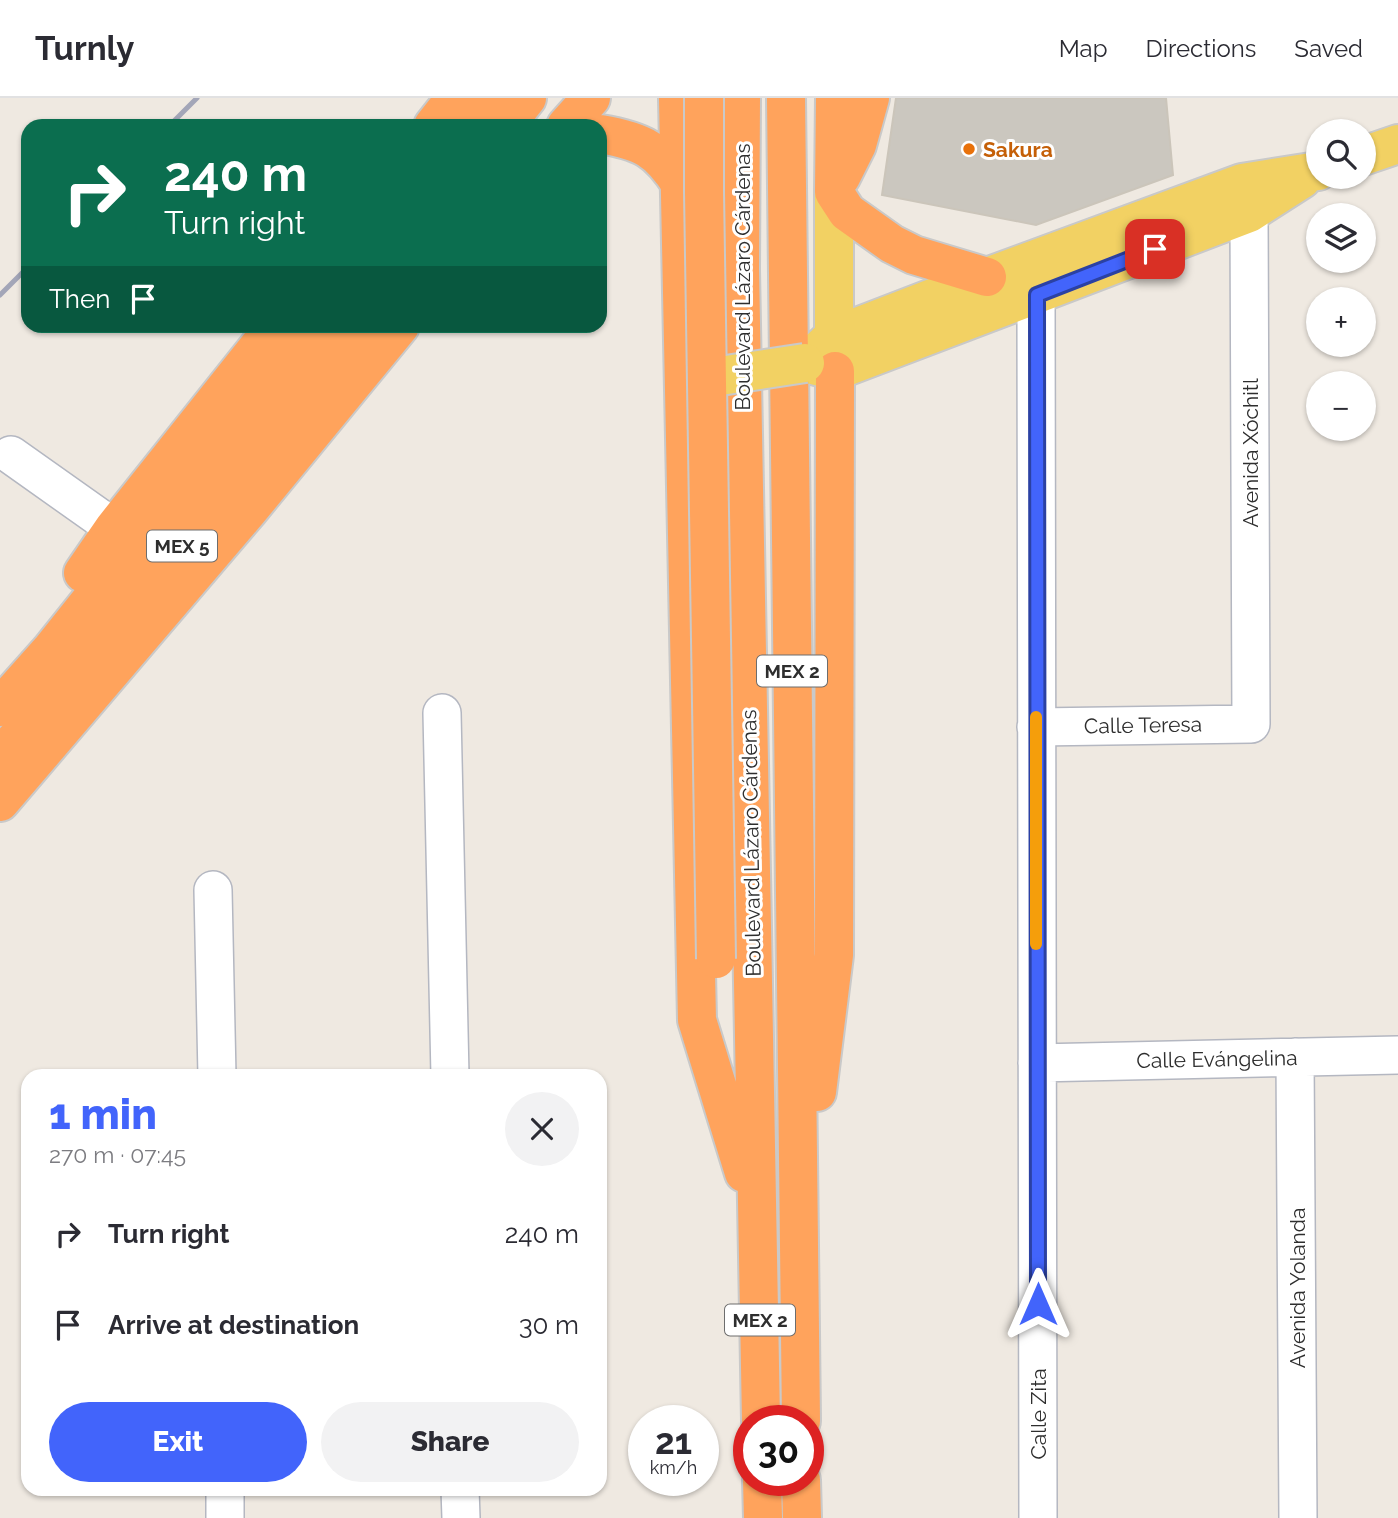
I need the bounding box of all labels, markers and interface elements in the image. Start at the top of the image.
text: Turnly [35,29,134,68]
text: Map [1059,34,1108,63]
text: Directions [1146,34,1256,63]
text: Saved [1294,34,1363,63]
map controls [1306,119,1376,441]
button: search [1306,119,1376,189]
place label: Sakura [983,137,1053,162]
marker: Sakura [961,141,977,157]
street label: Boulevard Lázaro Cárdenas [730,143,755,411]
text: 240 m [164,145,307,202]
icon: right [49,147,140,238]
button: layers [1306,203,1376,273]
text: Turn right [164,204,305,241]
pin [1125,219,1185,279]
icon: arrive [1136,230,1174,268]
icon: arrive [124,280,162,318]
text: Then [49,284,110,314]
button: + [1306,287,1376,357]
button: − [1306,371,1376,441]
street label: Avenida Xóchitl [1238,378,1263,528]
road number: MEX 5 [147,530,217,561]
road number: MEX 2 [757,656,827,686]
street label: Boulevard Lázaro Cárdenas [736,709,766,977]
street label: Calle Teresa [1084,711,1202,739]
street label: Calle Evángelina [1136,1045,1298,1073]
text: 1 min [49,1090,157,1139]
button: close [505,1092,579,1166]
text: 270 m · 07:45 [49,1141,186,1168]
street label: Avenida Yolanda [1285,1208,1310,1368]
icon: right [49,1215,87,1253]
text: Turn right [108,1219,229,1249]
text: 240 m [505,1219,579,1249]
position arrow [1001,1267,1075,1341]
road number: MEX 2 [725,1304,795,1336]
icon: arrive [49,1306,87,1344]
text: Arrive at destination [108,1310,359,1340]
text: 30 m [519,1310,579,1340]
street label: Calle Zita [1026,1368,1051,1460]
button: Exit [49,1402,307,1482]
button: Share [321,1402,579,1482]
speed limit sign: 30 [733,1405,824,1496]
text: 21 [655,1421,692,1462]
text: km/h [650,1457,697,1478]

